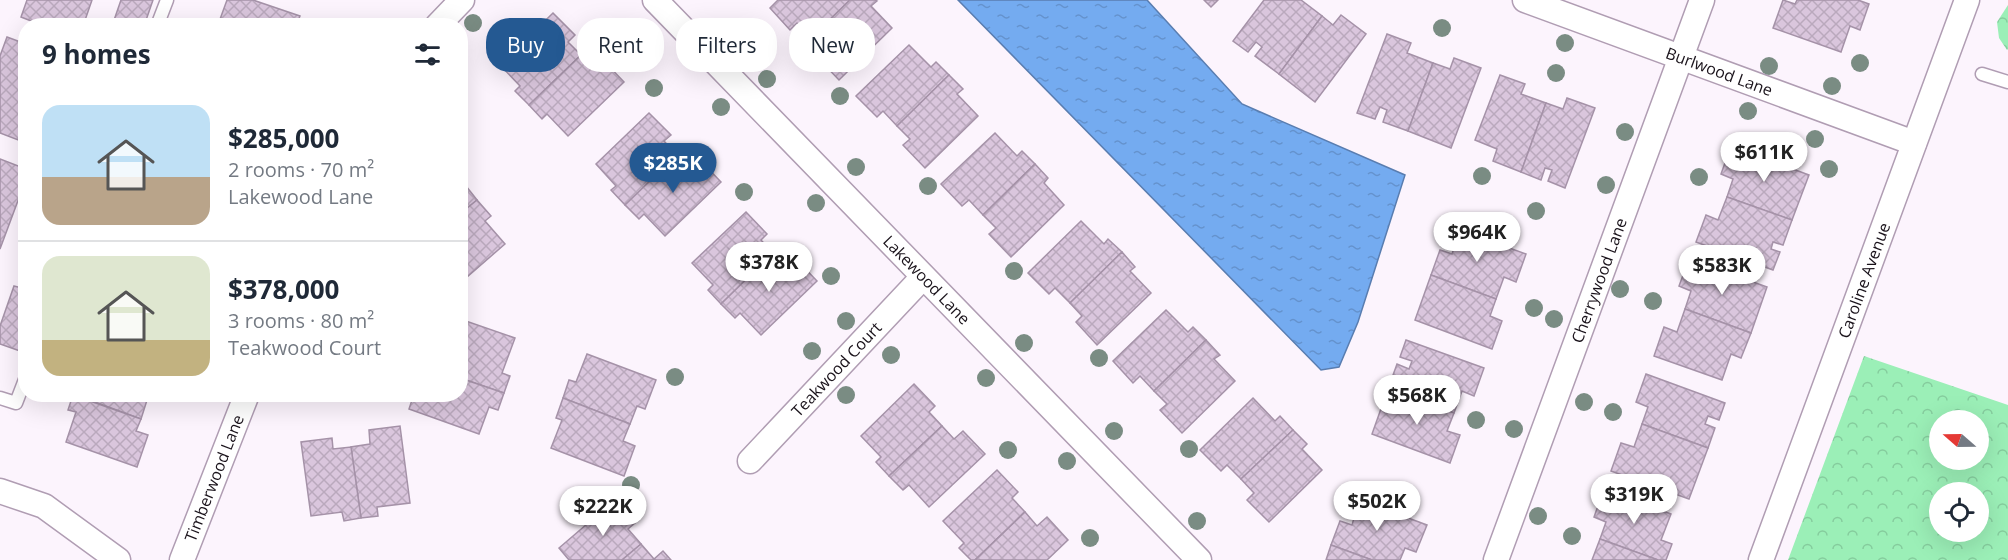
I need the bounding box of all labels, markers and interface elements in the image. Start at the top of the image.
chip: Buy [486,18,565,72]
chip: Rent [577,18,664,72]
chip: Filters [676,18,777,72]
chip: New [789,18,875,72]
text: 9 homes [42,36,151,72]
icon: filters [411,38,444,71]
street label: Burlwood Lane [1663,42,1776,101]
text: $285,000 [228,120,339,156]
icon: home [90,129,162,201]
pin: $611K [1722,132,1806,183]
text: $611K [1734,138,1794,165]
pin: $285K [631,143,715,194]
text: $285K [643,149,703,176]
text: 2 rooms · 70 m² [228,156,374,183]
text: Lakewood Lane [228,183,373,210]
pin: $964K [1435,212,1519,263]
street label: Cherrywood Lane [1566,215,1632,346]
text: $964K [1447,218,1507,245]
street label: Caroline Avenue [1833,219,1895,341]
street label: Lakewood Lane [878,230,975,329]
pin: $378K [727,242,811,293]
pin: $583K [1680,245,1764,296]
text: $378K [739,248,799,275]
text: $583K [1692,251,1752,278]
text: $378,000 [228,271,339,307]
icon: home [90,280,162,352]
text: 3 rooms · 80 m² [228,307,374,334]
street label: Teakwood Court [786,317,886,421]
text: Teakwood Court [228,334,381,361]
pin: $568K [1375,375,1459,426]
text: $568K [1387,381,1447,408]
north arrow [1929,410,1989,470]
map controls [1929,410,1989,542]
street label: Timberwood Lane [179,411,249,545]
pin: $319K [1592,474,1676,525]
text: $319K [1604,480,1664,507]
pin: $502K [1335,481,1419,532]
button: locate [1929,482,1989,542]
pin: $222K [561,486,645,537]
text: $502K [1347,487,1407,514]
text: $222K [573,492,633,519]

